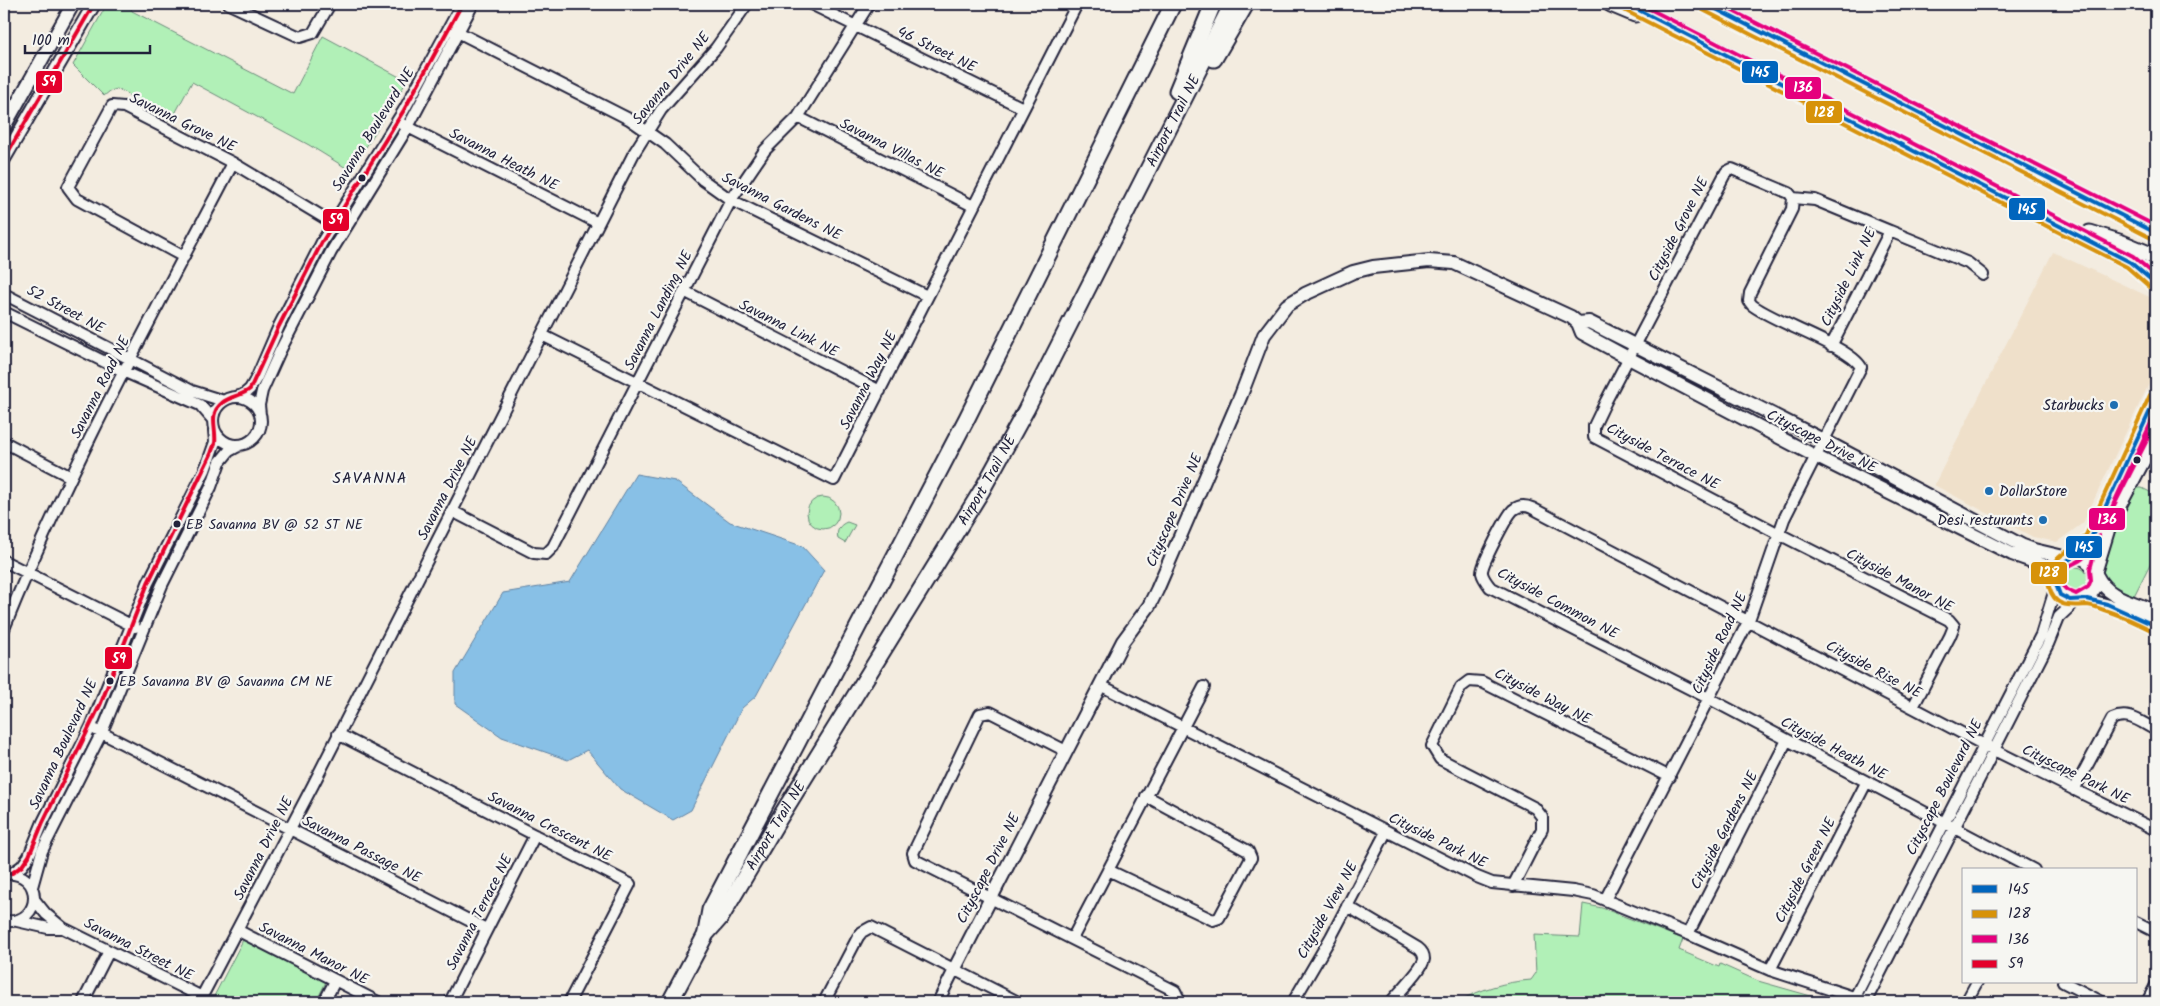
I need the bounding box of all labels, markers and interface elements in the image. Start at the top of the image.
street label: 46 Street NE [893,20,981,80]
scale bar [25,22,150,54]
street label: Savanna Drive NE [627,26,718,130]
text: 100 m [32,29,70,53]
line badge: 145 [1741,60,1779,84]
street label: Savanna Boulevard NE [326,62,422,196]
text: 145 [1751,62,1771,84]
line badge: 59 [35,70,63,94]
street label: Airport Trail NE [1140,70,1208,171]
text: 59 [41,71,56,93]
line badge: 136 [1784,76,1822,100]
text: 136 [1793,77,1813,99]
street label: Savanna Grove NE [125,87,241,160]
line badge: 128 [1805,100,1843,124]
text: 128 [1814,102,1835,124]
street label: Savanna Villas NE [835,112,949,186]
street label: Savanna Heath NE [445,122,564,198]
street label: Savanna Gardens NE [717,166,847,248]
street label: Cityside Grove NE [1642,172,1716,286]
unlabelled marker [357,173,367,183]
line badge: 145 [2008,197,2046,221]
text: 145 [2018,199,2038,221]
line badge: 59 [322,208,350,232]
text: 59 [328,209,343,231]
street label: Cityside Link NE [1815,223,1884,331]
street label: Savanna Landing NE [618,245,700,375]
street label: 52 Street NE [22,279,110,341]
street label: Savanna Link NE [734,293,844,365]
street label: Savanna Way NE [834,326,905,434]
street label: Savanna Road NE [65,331,138,443]
place label: Starbucks [2043,394,2105,418]
marker: Starbucks [2108,399,2120,411]
street label: Cityscape Drive NE [1762,404,1882,481]
street label: Cityside Terrace NE [1601,417,1725,498]
street label: Airport Trail NE [952,430,1024,530]
street label: Savanna Drive NE [411,431,485,545]
street label: Cityscape Drive NE [1140,449,1210,571]
unlabelled marker [2132,455,2142,465]
district label: SAVANNA [333,466,407,491]
place label: DollarStore [1999,480,2067,504]
marker: DollarStore [1983,485,1995,497]
line badge: 136 [2088,507,2126,531]
place label: Desi resturants [1937,509,2034,533]
text: 136 [2097,509,2117,531]
place label: EB Savanna BV @ 52 ST NE [186,514,364,536]
marker: Desi resturants [2037,514,2049,526]
marker: EB Savanna BV @ 52 ST NE [172,519,182,529]
line badge: 145 [2065,535,2103,559]
text: 145 [2075,537,2095,559]
street label: Cityside Manor NE [1841,542,1959,620]
line badge: 128 [2030,561,2068,585]
street label: Cityside Common NE [1492,562,1624,647]
text: 128 [2039,562,2060,584]
street label: Cityside Road NE [1686,587,1755,699]
street label: Cityside Rise NE [1821,634,1927,706]
line badge: 59 [104,646,133,670]
text: 59 [111,648,126,670]
street label: Cityside Way NE [1490,662,1596,732]
place label: EB Savanna BV @ Savanna CM NE [119,671,334,693]
street label: Savanna Boulevard NE [23,674,105,814]
marker: EB Savanna BV @ Savanna CM NE [105,676,115,686]
street label: Cityside Heath NE [1776,711,1892,788]
street label: Cityscape Boulevard NE [1900,714,1990,860]
street label: Cityscape Park NE [2017,738,2135,812]
street label: Cityside Gardens NE [1685,766,1766,894]
street label: Airport Trail NE [740,776,813,875]
street label: Savanna Crescent NE [483,785,617,869]
street label: Savanna Drive NE [227,791,301,905]
street label: Cityside Park NE [1384,806,1492,876]
street label: Cityscape Drive NE [951,808,1028,928]
street label: Savanna Passage NE [298,809,427,891]
street label: Cityside Green NE [1769,812,1844,928]
street label: Savanna Terrace NE [440,849,520,975]
street label: Cityside View NE [1291,856,1365,964]
legend [1962,868,2138,984]
text: 145 [2008,878,2030,902]
text: 128 [2008,902,2031,926]
street label: Savanna Street NE [79,912,199,988]
street label: Savanna Manor NE [254,916,374,993]
text: 136 [2008,928,2030,952]
text: 59 [2008,952,2024,976]

